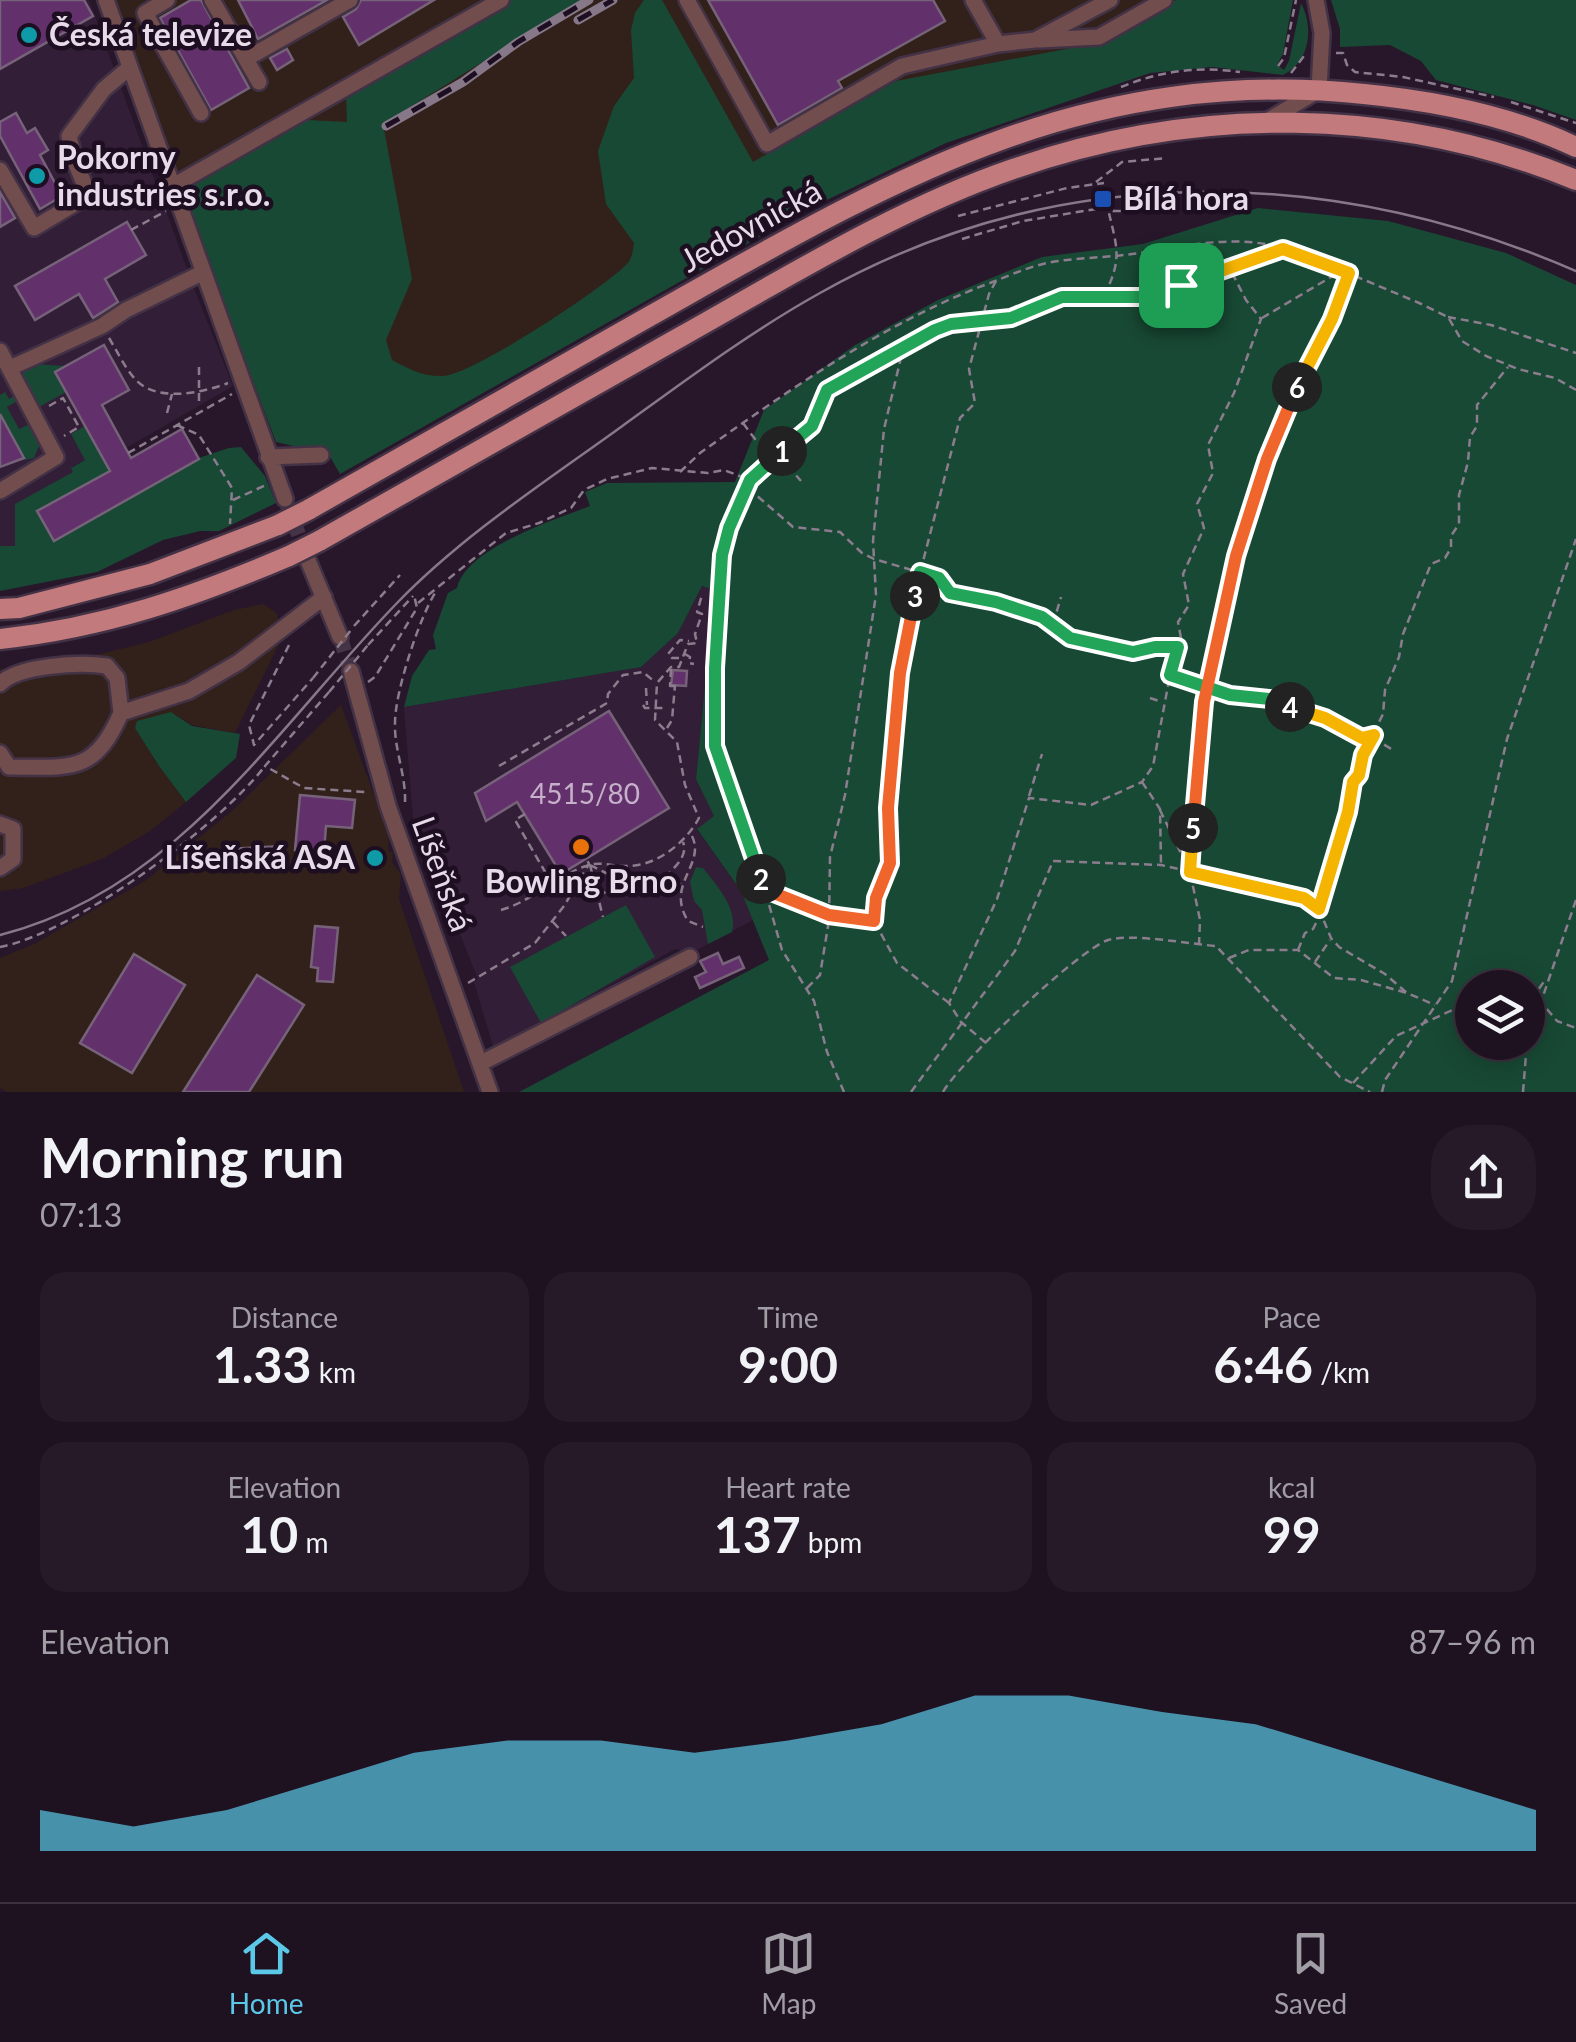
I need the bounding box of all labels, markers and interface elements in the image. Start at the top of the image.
place label: Česká televize [49,14,252,53]
marker: Česká televize [18,24,40,46]
place label: Pokorny industries s.r.o. [57,137,270,213]
marker: Pokorny industries s.r.o. [26,165,48,187]
street label: Jedovnická [673,170,827,279]
place label: Bílá hora [1123,178,1249,217]
marker: Bílá hora [1092,188,1114,210]
pin [1139,243,1224,328]
icon: arrive [1154,258,1209,313]
pin: 6 [1272,362,1322,412]
text: 6 [1289,370,1305,404]
pin: 1 [757,426,807,476]
text: 1 [774,434,790,468]
pin: 3 [890,571,940,621]
text: 3 [907,579,923,613]
pin: 4 [1265,682,1315,732]
text: 4 [1282,690,1298,724]
house number: 4515/80 [530,776,640,810]
pin: 5 [1168,803,1218,853]
street label: Líšeňská [405,811,482,936]
text: 5 [1185,811,1201,845]
marker: Bowling Brno [570,836,592,858]
place label: Líšeňská ASA [165,837,356,876]
marker: Líšeňská ASA [364,847,386,869]
pin: 2 [736,854,786,904]
place label: Bowling Brno [485,861,677,900]
text: 2 [753,862,769,896]
map controls [1455,970,1545,1060]
button: layers [1455,970,1545,1060]
text: Morning run [40,1124,344,1190]
button: share [1431,1125,1536,1230]
text: 07:13 [40,1195,122,1234]
text: Distance [231,1300,338,1334]
text: Time [758,1300,818,1334]
text: Pace [1263,1300,1321,1334]
text: 1.33 [213,1334,312,1394]
text: 9:00 [738,1334,838,1394]
text: 6:46 [1213,1334,1313,1394]
text: km [312,1355,356,1389]
text: /km [1313,1355,1370,1389]
text: Elevation [227,1470,341,1504]
text: Heart rate [725,1470,851,1504]
text: kcal [1268,1470,1315,1504]
text: 10 [240,1504,298,1564]
text: 137 [714,1504,801,1564]
text: 99 [1263,1504,1321,1564]
text: m [298,1525,328,1559]
text: bpm [801,1525,862,1559]
text: Elevation [40,1622,170,1661]
text: 87–96 m [1409,1622,1536,1661]
tab: Home [229,1926,303,2020]
tab: Map [761,1926,816,2020]
tab: Saved [1274,1926,1347,2020]

